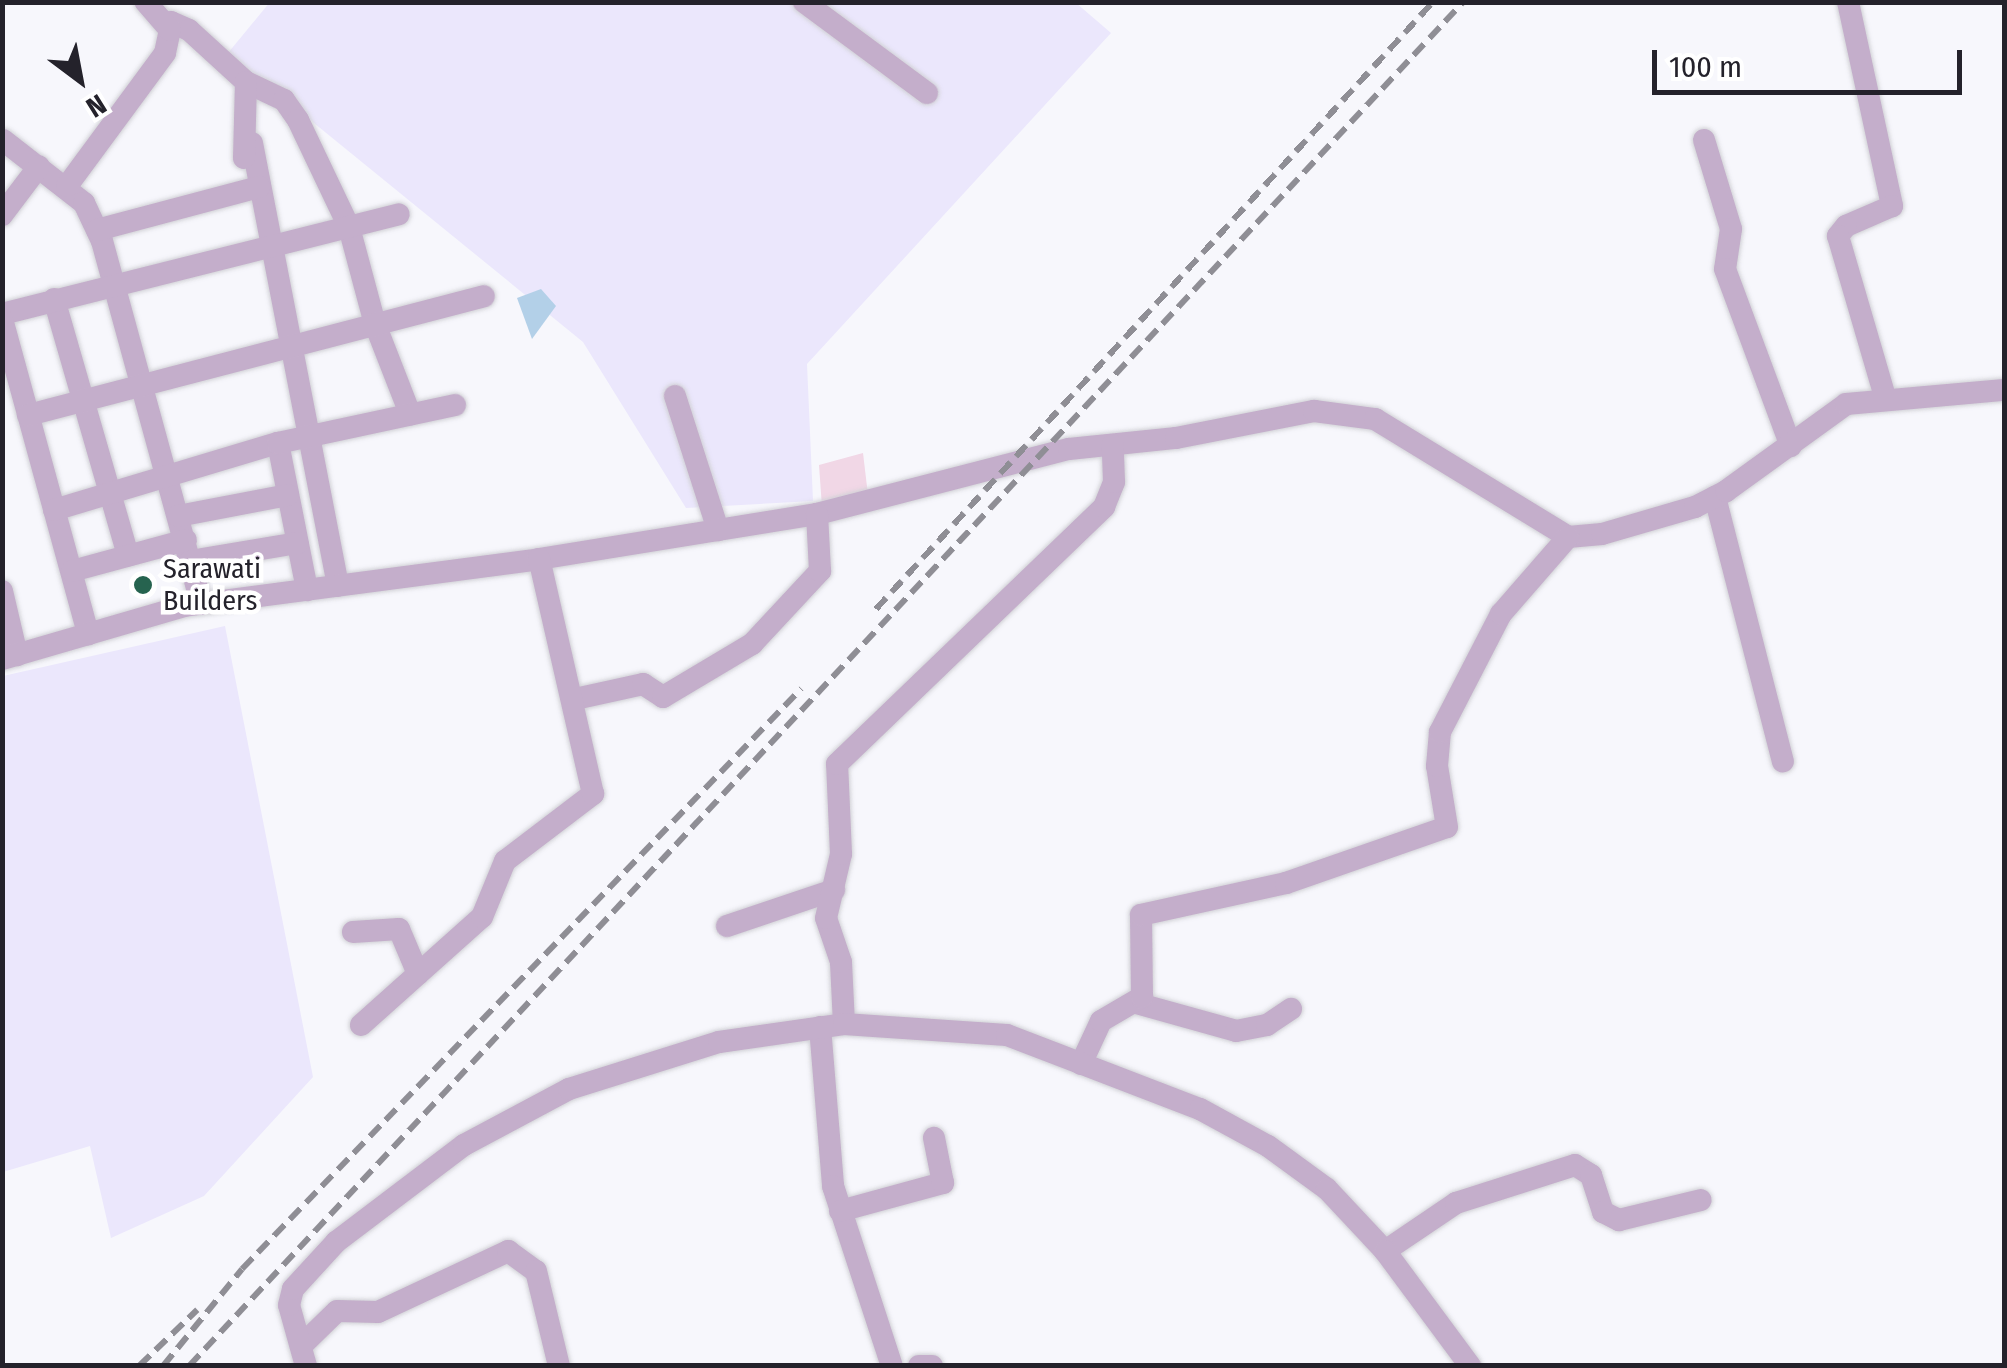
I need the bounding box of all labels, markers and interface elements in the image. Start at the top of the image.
north arrow [30,30,130,130]
scale bar [1657,30,1967,92]
text: 100 m [1669,49,1742,85]
text: N [80,87,112,124]
place label: Sarawati Builders [163,552,261,618]
marker: Sarawati Builders [132,574,154,596]

